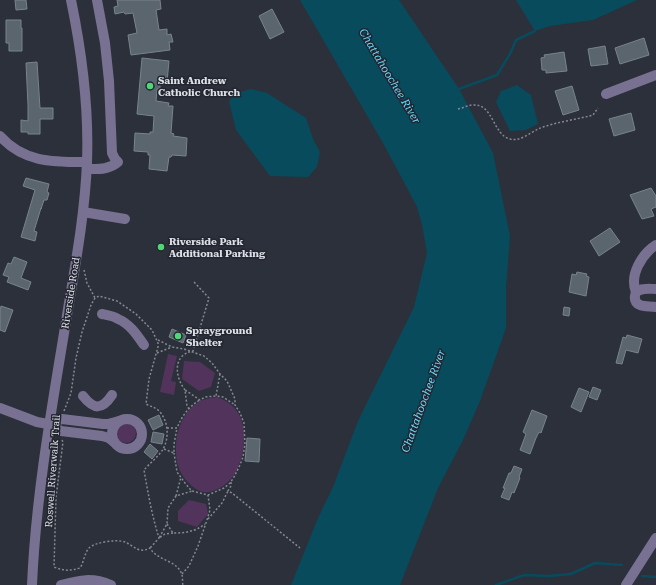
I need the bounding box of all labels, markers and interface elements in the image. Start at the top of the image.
water label: Chattahoochee River [356,26,423,126]
place label: Saint Andrew Catholic Church [158,75,240,98]
marker: Saint Andrew Catholic Church [145,81,155,91]
place label: Riverside Park Additional Parking [169,236,266,259]
marker: Riverside Park Additional Parking [156,242,166,252]
street label: Riverside Road [59,256,82,330]
place label: Sprayground Shelter [186,325,252,348]
marker: Sprayground Shelter [173,331,183,341]
water label: Chattahoochee River [399,348,448,454]
street label: Roswell Riverwalk Trail [43,414,62,528]

